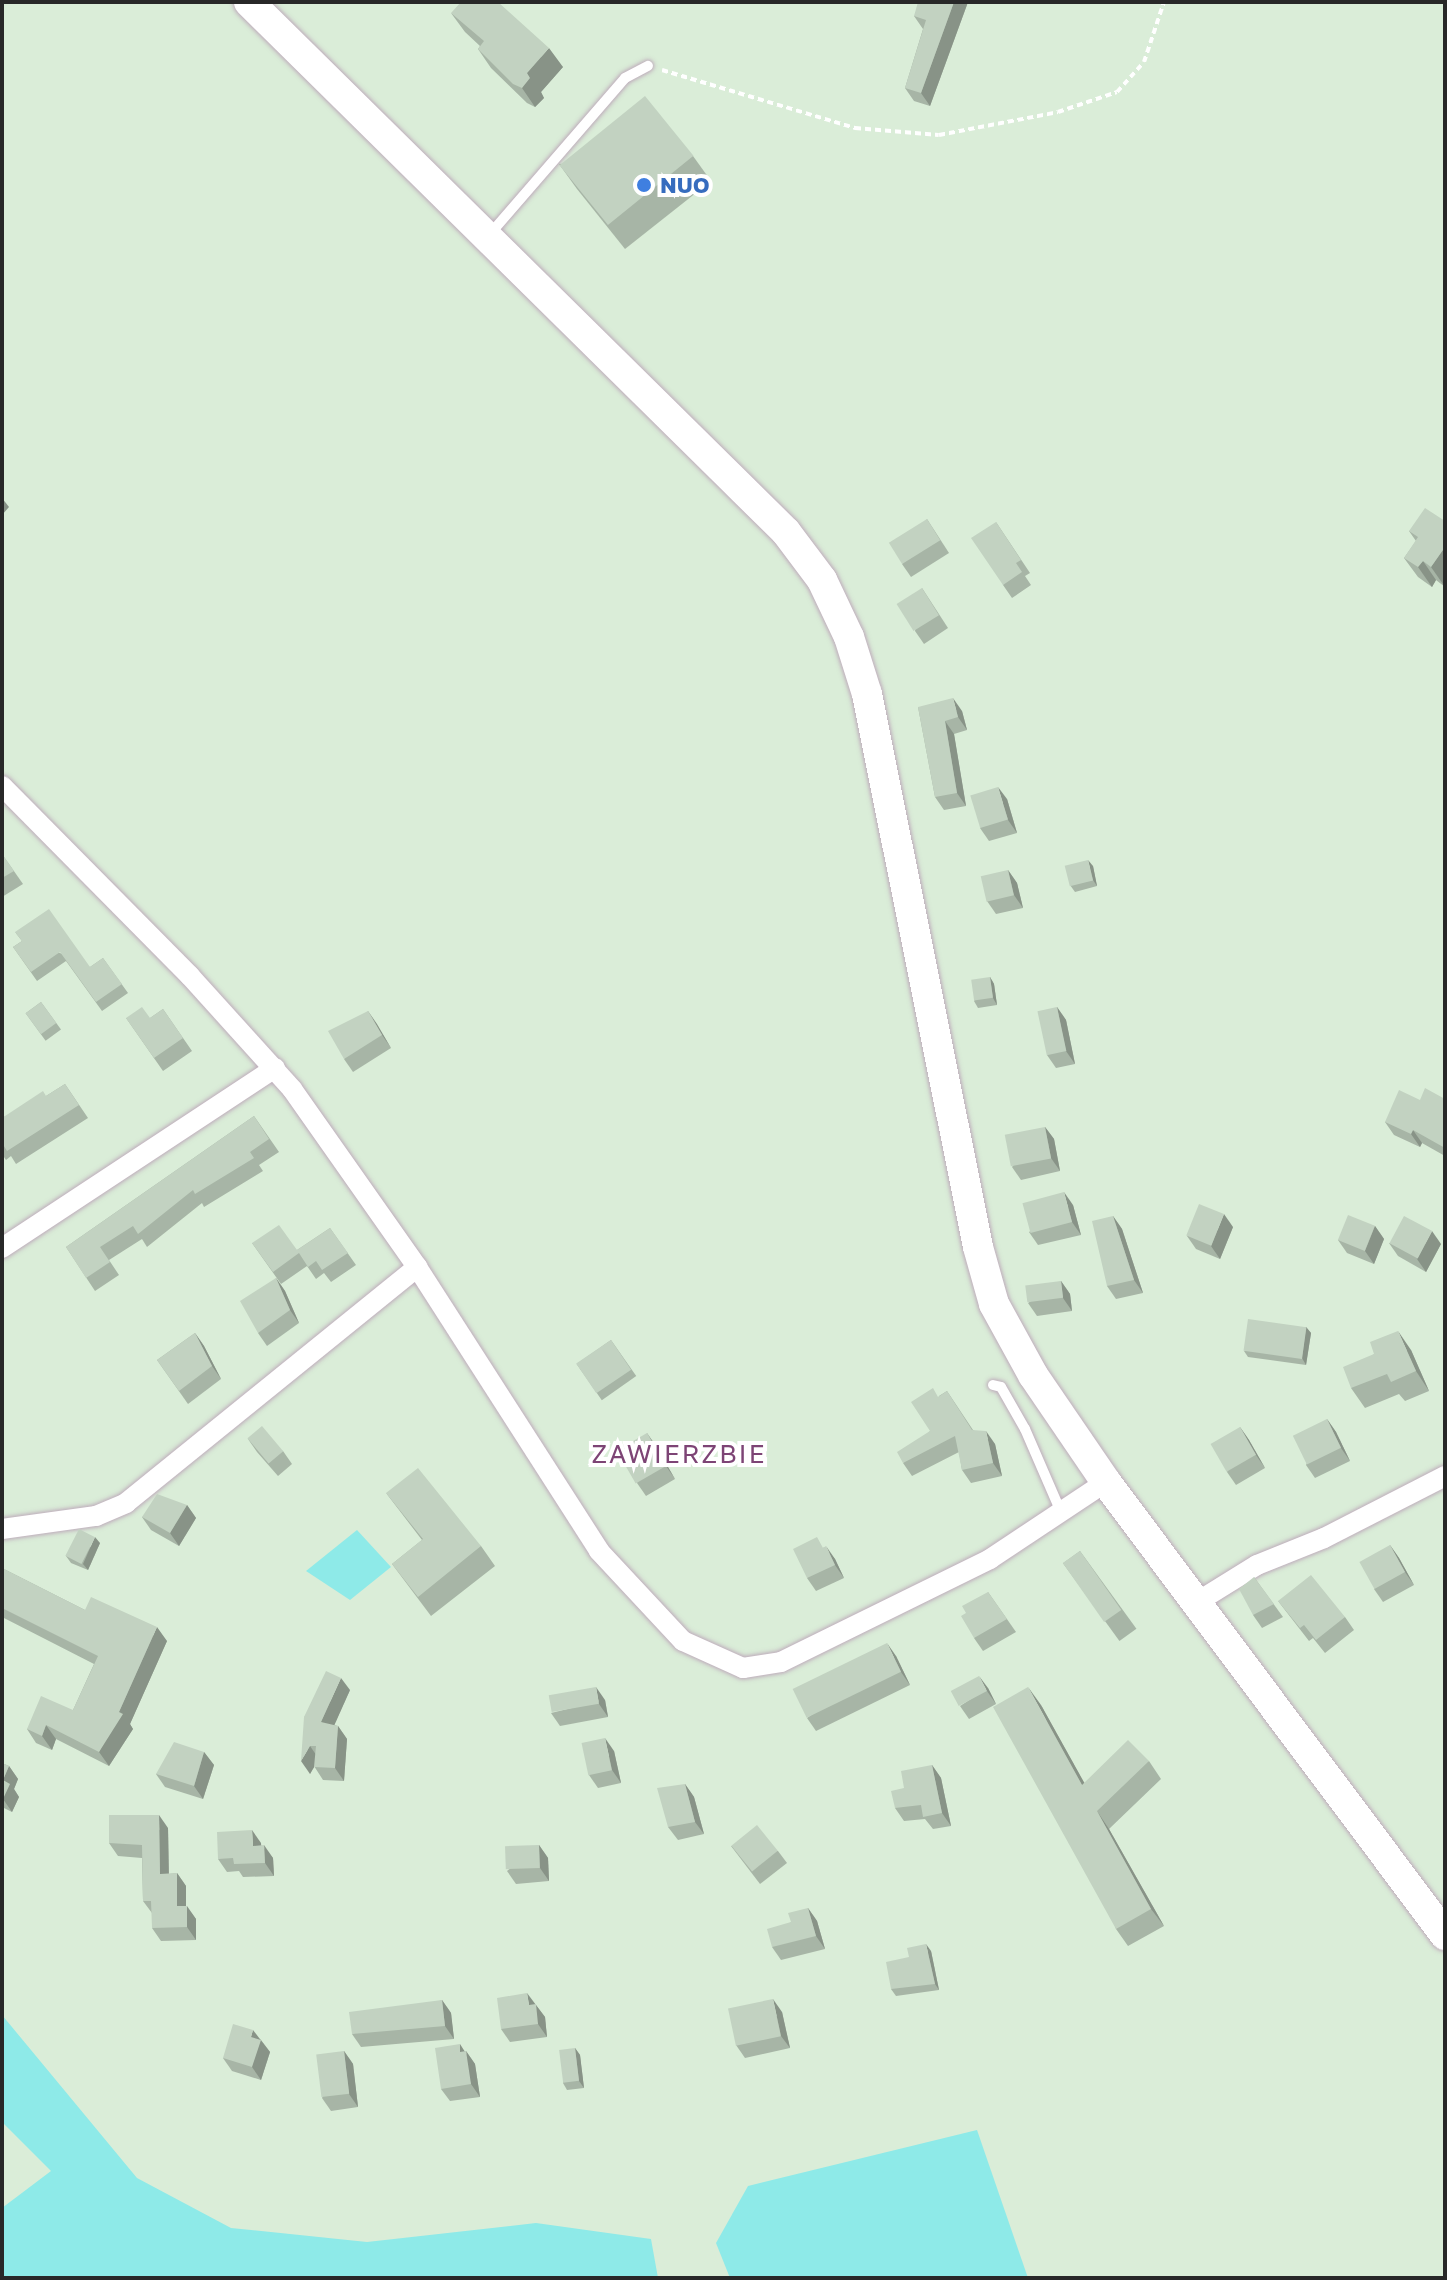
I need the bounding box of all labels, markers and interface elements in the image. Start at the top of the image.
place label: NUO [660,172,710,198]
marker: NUO [635,176,653,194]
district label: ZAWIERZBIE [591,1438,767,1470]

